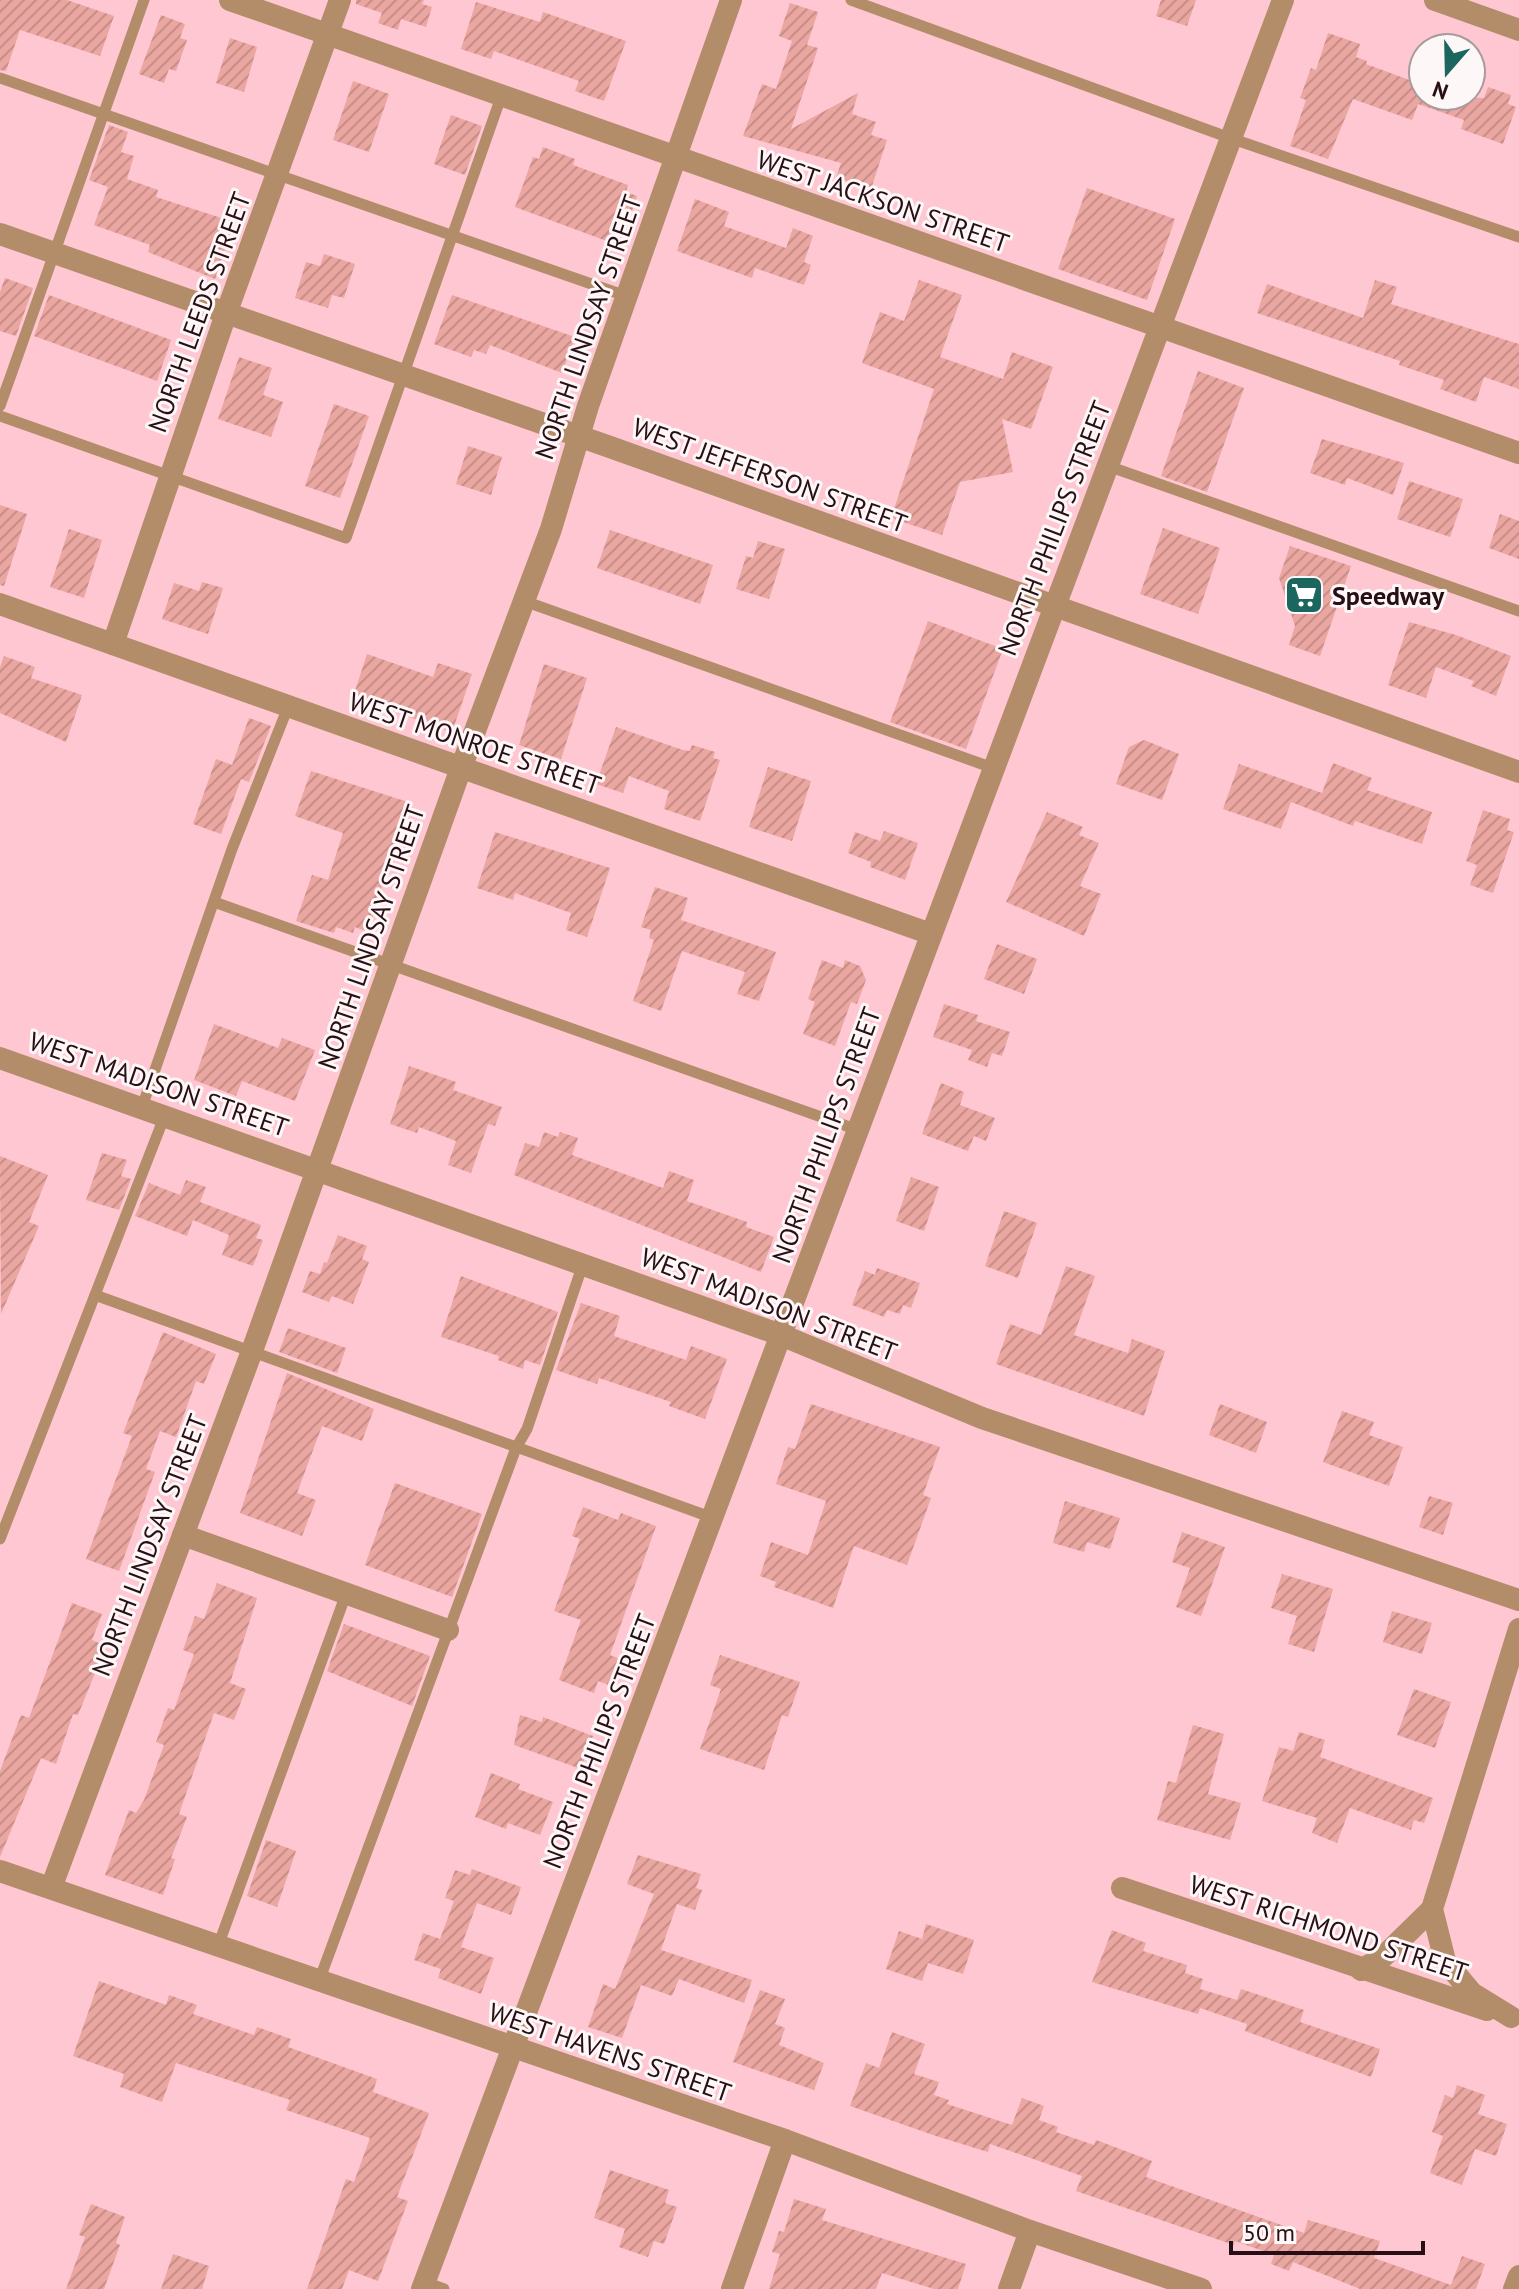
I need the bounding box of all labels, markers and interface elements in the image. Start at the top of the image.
north arrow [1407,32,1487,112]
text: N [1429,75,1452,106]
street label: WEST JACKSON STREET [753,142,1013,260]
street label: NORTH LEEDS STREET [140,187,258,437]
street label: NORTH LINDSAY STREET [527,190,649,464]
street label: NORTH PHILIPS STREET [990,396,1118,660]
street label: WEST JEFFERSON STREET [628,410,912,540]
supermarket icon: Speedway [1283,574,1325,616]
place label: Speedway [1332,579,1445,612]
street label: WEST MONROE STREET [345,684,605,802]
street label: NORTH LINDSAY STREET [310,800,432,1074]
street label: NORTH PHILIPS STREET [764,1003,888,1267]
street label: WEST MADISON STREET [25,1024,293,1144]
street label: WEST MADISON STREET [636,1240,902,1368]
street label: NORTH LINDSAY STREET [84,1410,214,1680]
street label: NORTH PHILIPS STREET [535,1609,663,1873]
street label: WEST RICHMOND STREET [1186,1867,1472,1989]
street label: WEST HAVENS STREET [485,1995,735,2109]
scale bar [1231,2205,1423,2255]
text: 50 m [1243,2217,1295,2248]

